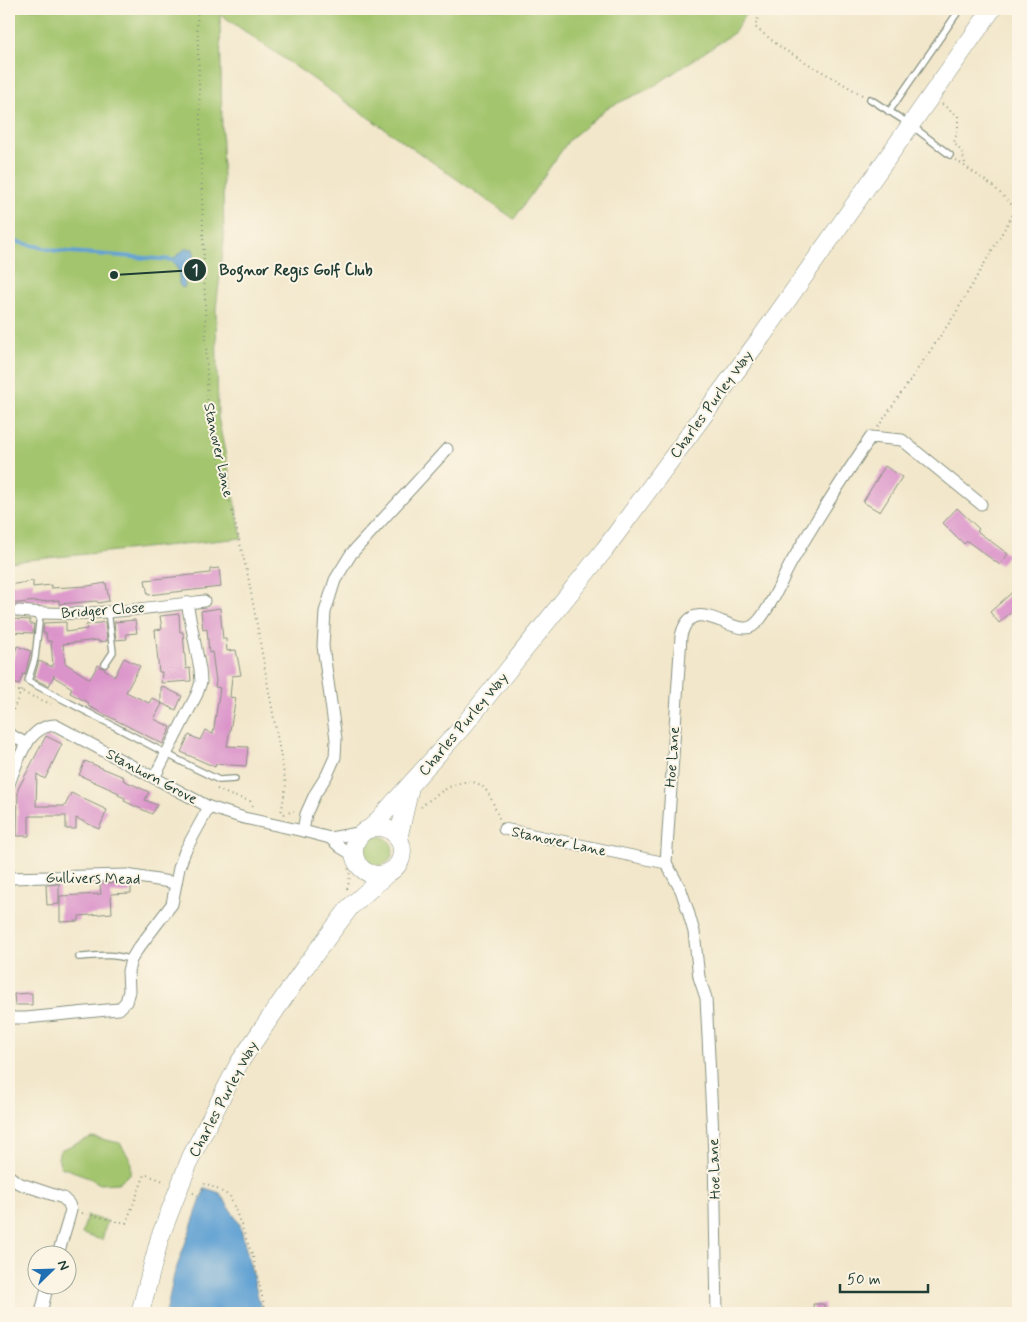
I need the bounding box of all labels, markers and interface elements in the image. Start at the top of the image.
callout: Bognor Regis Golf Club [183,254,384,285]
text: Bognor Regis Golf Club [219,260,373,283]
text: 1 [192,261,198,281]
street label: Charles Purley Way [666,346,758,463]
street label: Stanover Lane [198,401,238,499]
street label: Bridger Close [61,598,146,624]
street label: Charles Purley Way [415,668,513,781]
street label: Hoe Lane [661,726,685,788]
street label: Stanhorn Grove [102,744,201,809]
street label: Stanover Lane [510,822,608,862]
street label: Gullivers Mead [45,868,141,890]
street label: Charles Purley Way [185,1037,263,1161]
street label: Hoe Lane [704,1138,726,1200]
north arrow [28,1244,78,1294]
text: N [53,1258,73,1273]
scale bar [840,1262,927,1294]
text: 50 m [847,1270,881,1290]

